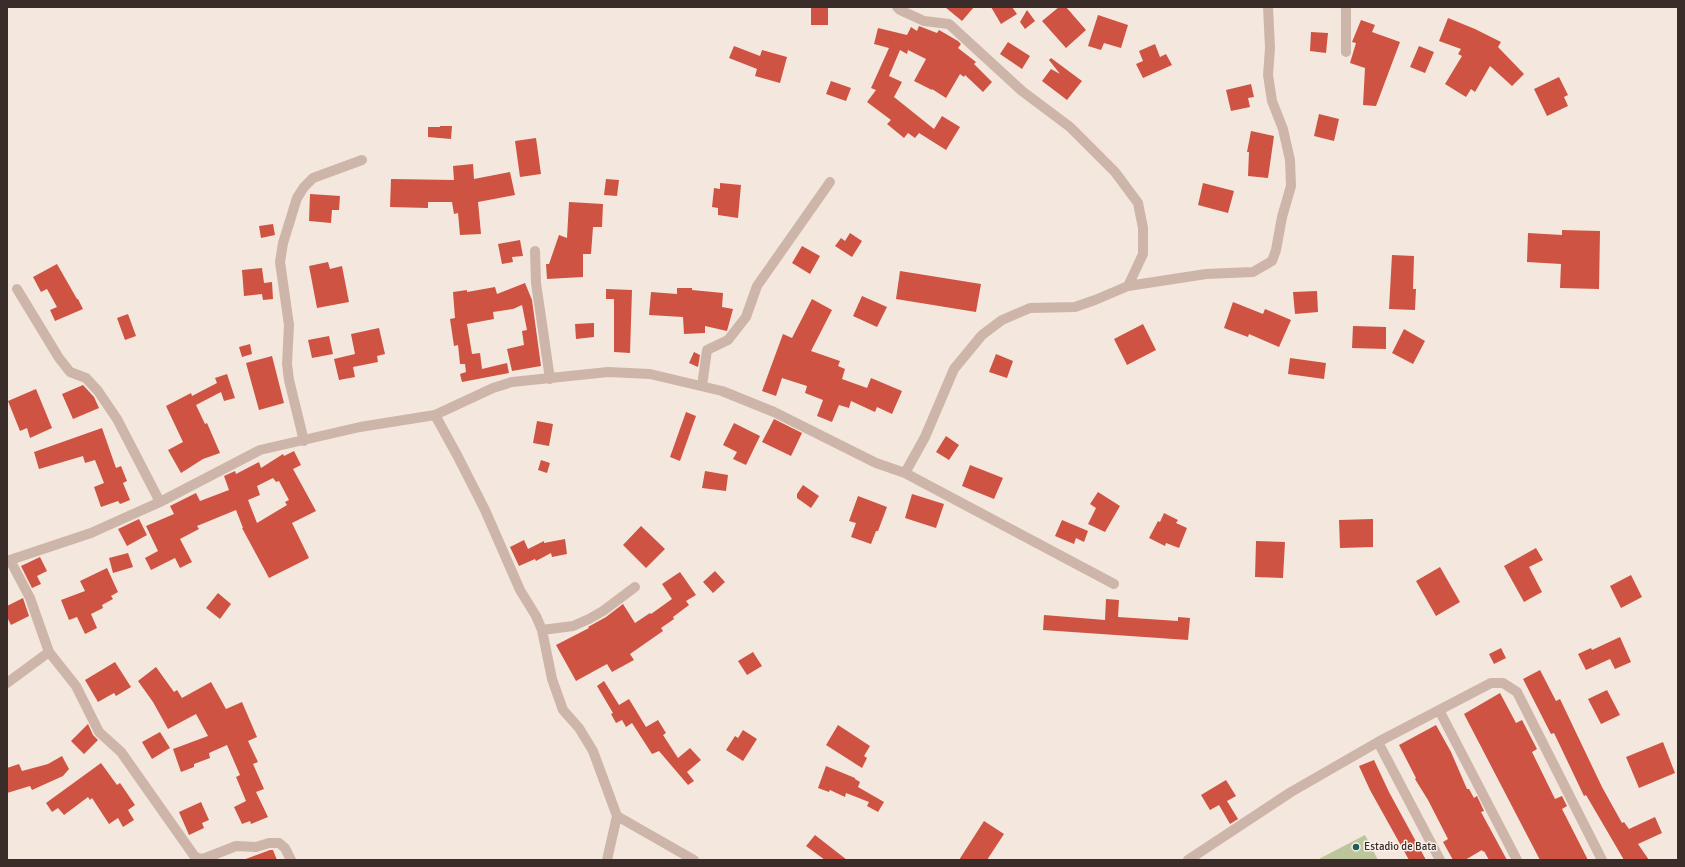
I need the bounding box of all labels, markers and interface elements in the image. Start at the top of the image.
place label: Estadio de Bata [1364,840,1437,854]
marker: Estadio de Bata [1351,842,1361,852]

